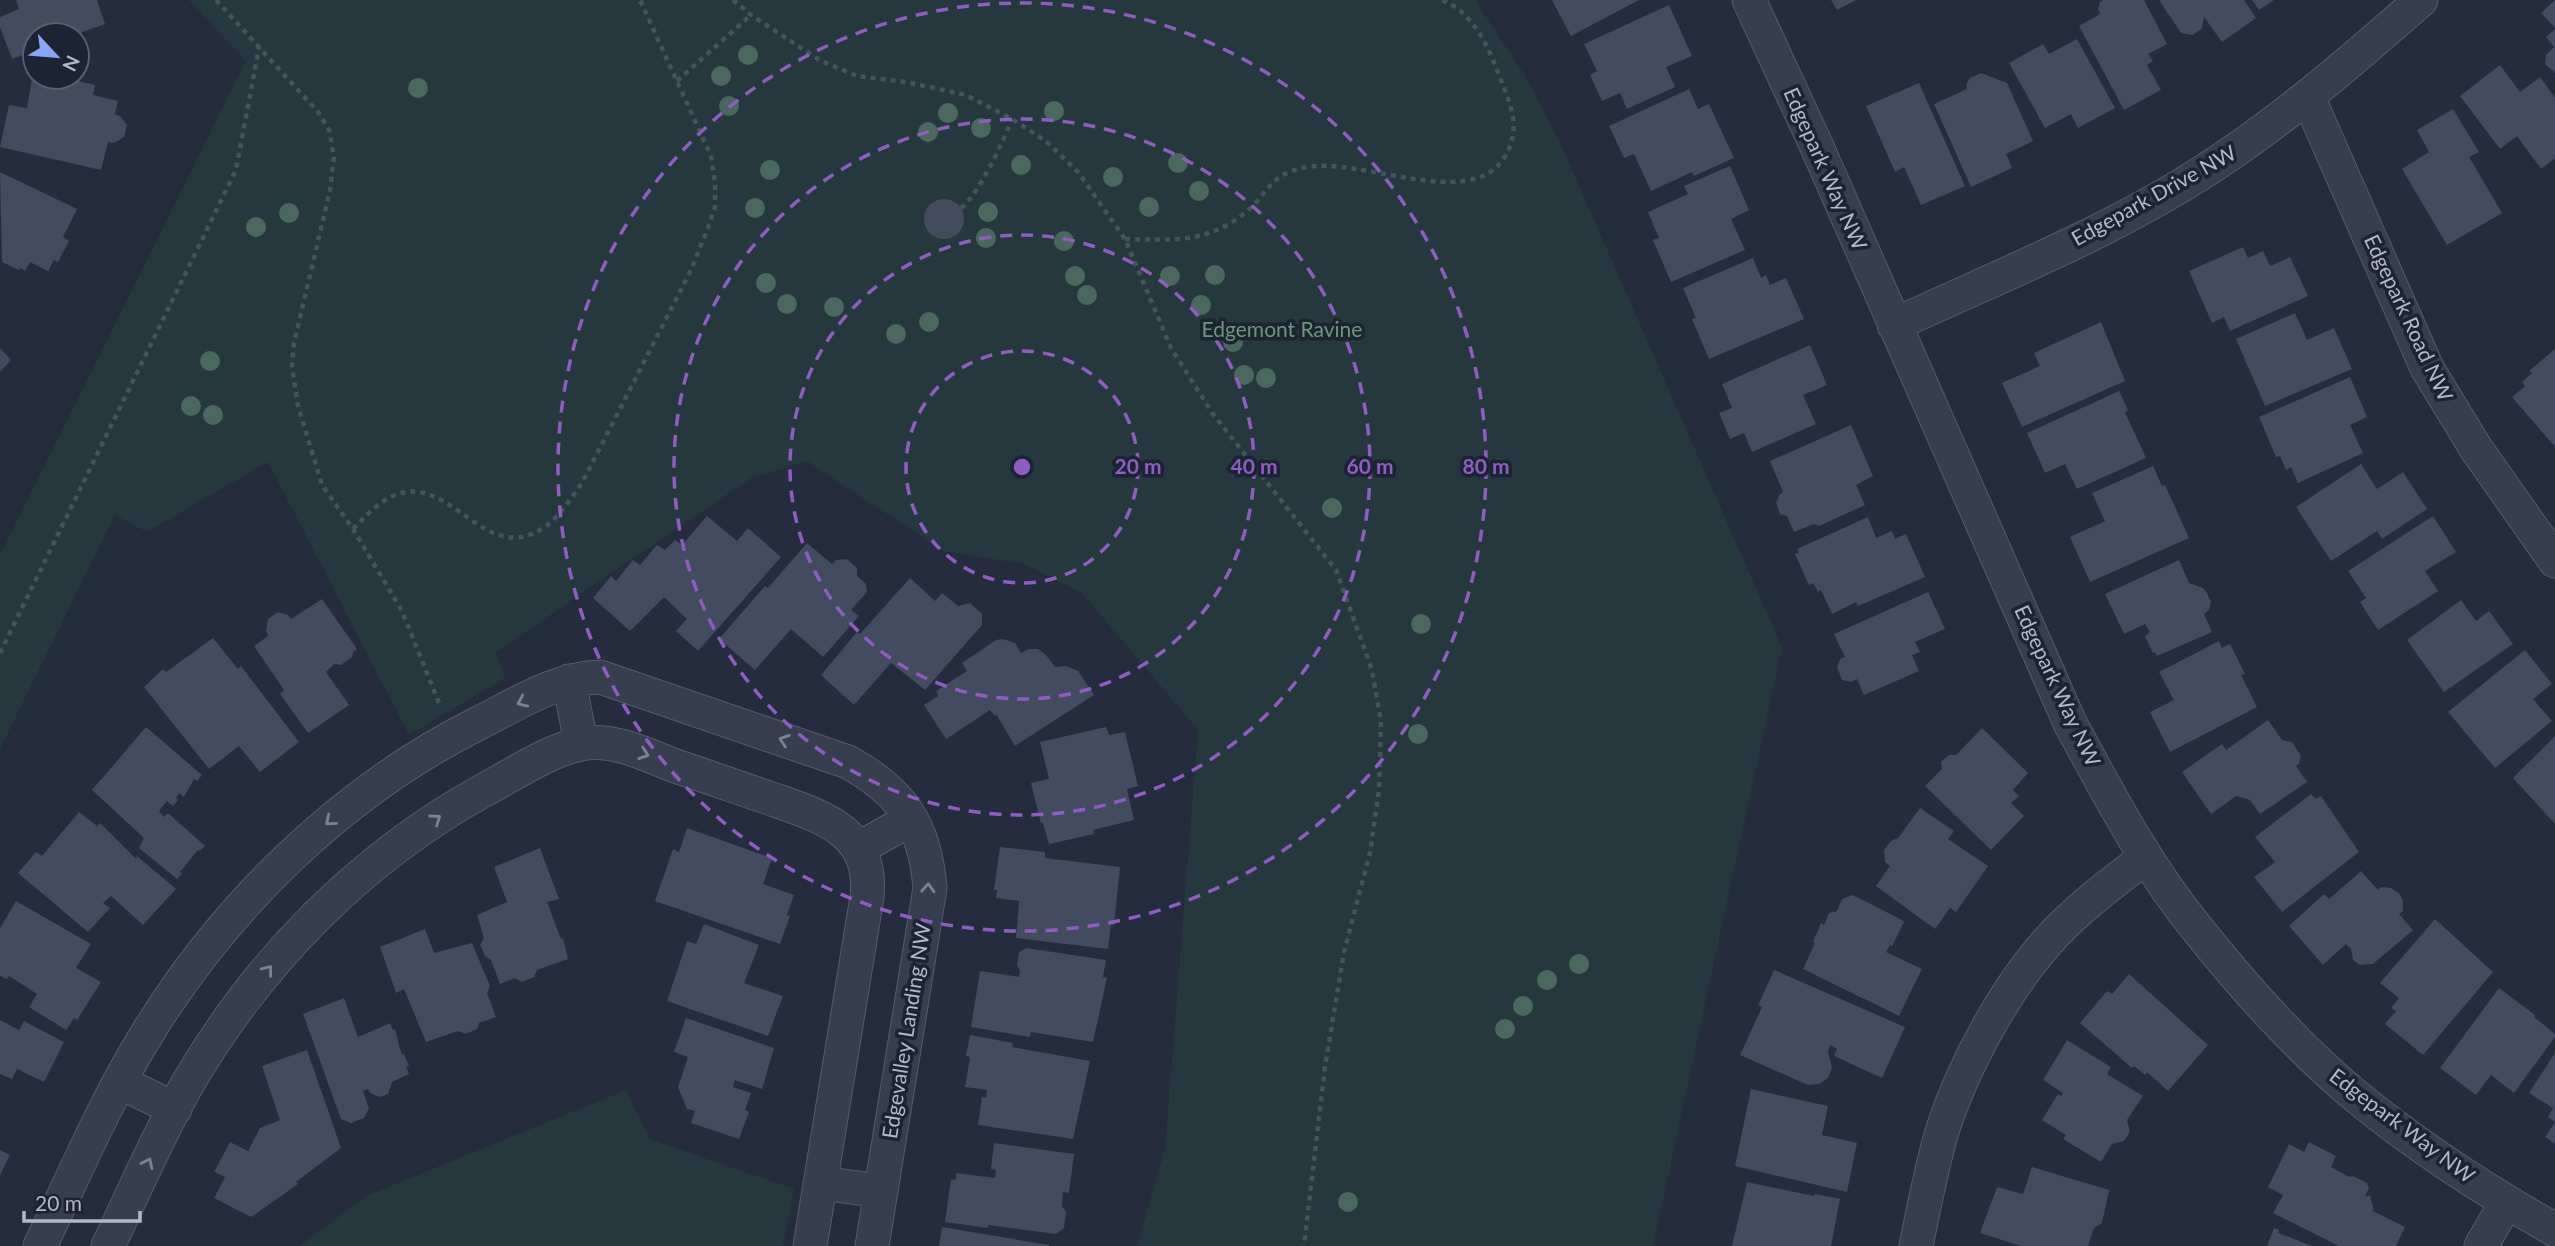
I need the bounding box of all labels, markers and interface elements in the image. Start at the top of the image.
north arrow [21,21,91,91]
text: N [58,52,85,75]
street label: Edgepark Way NW [1779,83,1874,254]
street label: Edgepark Drive NW [2067,139,2240,250]
street label: Edgepark Road NW [2360,230,2459,405]
park label: Edgemont Ravine [1202,316,1362,341]
text: 20 m [1114,453,1162,478]
text: 40 m [1230,453,1278,478]
text: 60 m [1346,453,1394,478]
text: 80 m [1462,453,1510,478]
centre of rings [1010,455,1034,479]
street label: Edgepark Way NW [2010,601,2107,770]
one-way arrow [517,694,530,708]
one-way arrow [778,734,790,748]
one-way arrow [637,746,649,760]
one-way arrow [325,813,338,825]
one-way arrow [428,815,441,827]
one-way arrow [921,882,936,893]
street label: Edgevalley Landing NW [876,921,935,1140]
one-way arrow [259,965,272,977]
street label: Edgepark Way NW [2325,1062,2481,1188]
one-way arrow [140,1158,154,1170]
scale bar [24,1180,140,1224]
text: 20 m [35,1190,82,1215]

